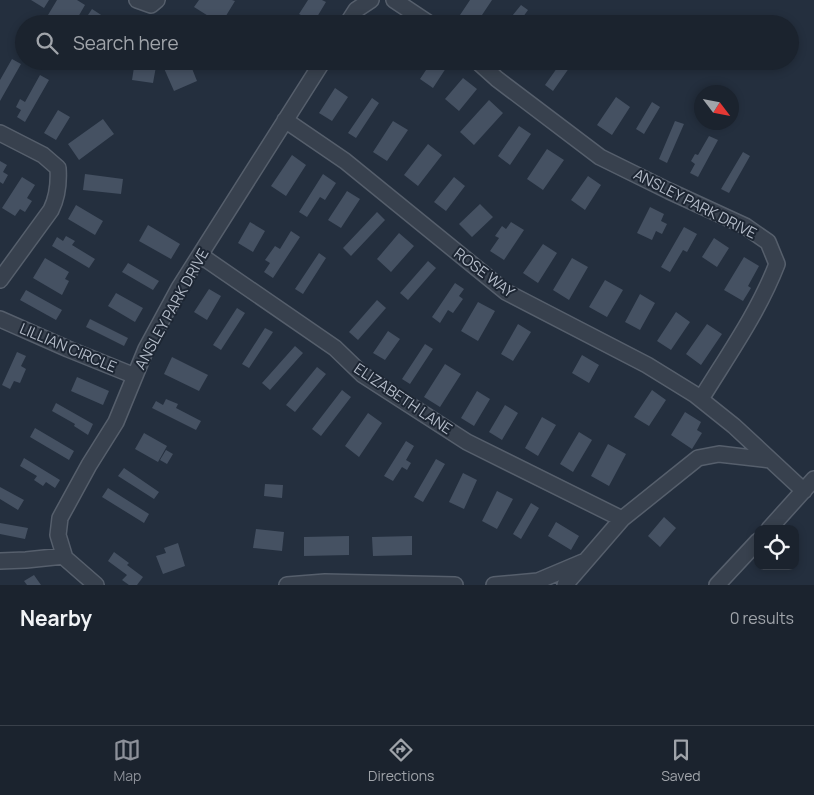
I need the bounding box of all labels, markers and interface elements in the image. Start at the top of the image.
search box [15,15,799,70]
icon: search [33,29,61,57]
text: Search here [73,30,179,56]
north arrow [694,85,739,130]
street label: ANSLEY PARK DRIVE [630,163,760,244]
street label: ROSE WAY [450,243,520,303]
street label: ANSLEY PARK DRIVE [130,244,214,373]
street label: LILLIAN CIRCLE [17,318,120,377]
street label: ELIZABETH LANE [350,358,457,439]
map controls [754,525,799,570]
button: locate [754,525,799,570]
text: Nearby [20,604,92,632]
text: 0 results [730,607,794,629]
tab: Map [113,736,141,785]
tab: Directions [368,736,434,785]
tab: Saved [661,736,701,785]

